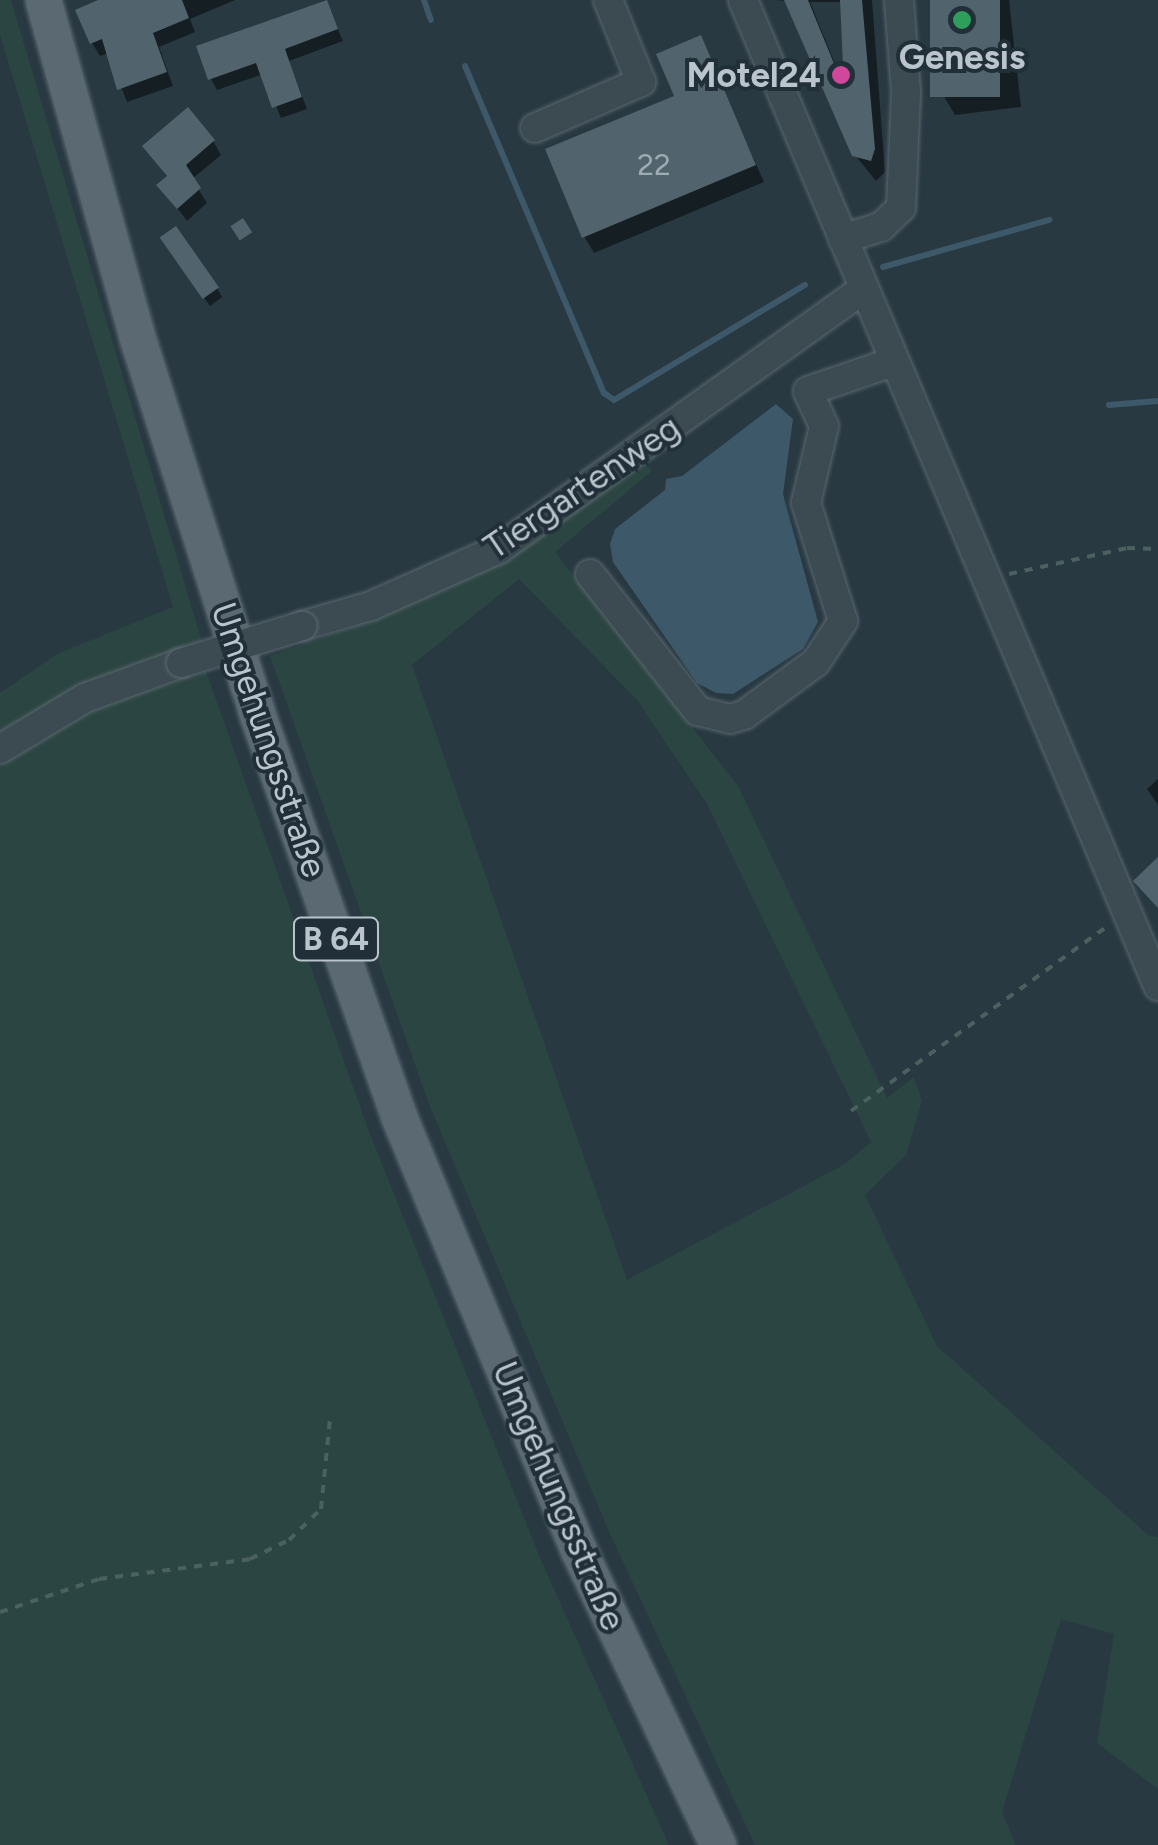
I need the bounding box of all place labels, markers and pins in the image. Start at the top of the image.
marker: Genesis [951,9,973,31]
place label: Genesis [899,36,1025,78]
place label: Motel24 [686,54,821,96]
marker: Motel24 [830,64,852,86]

